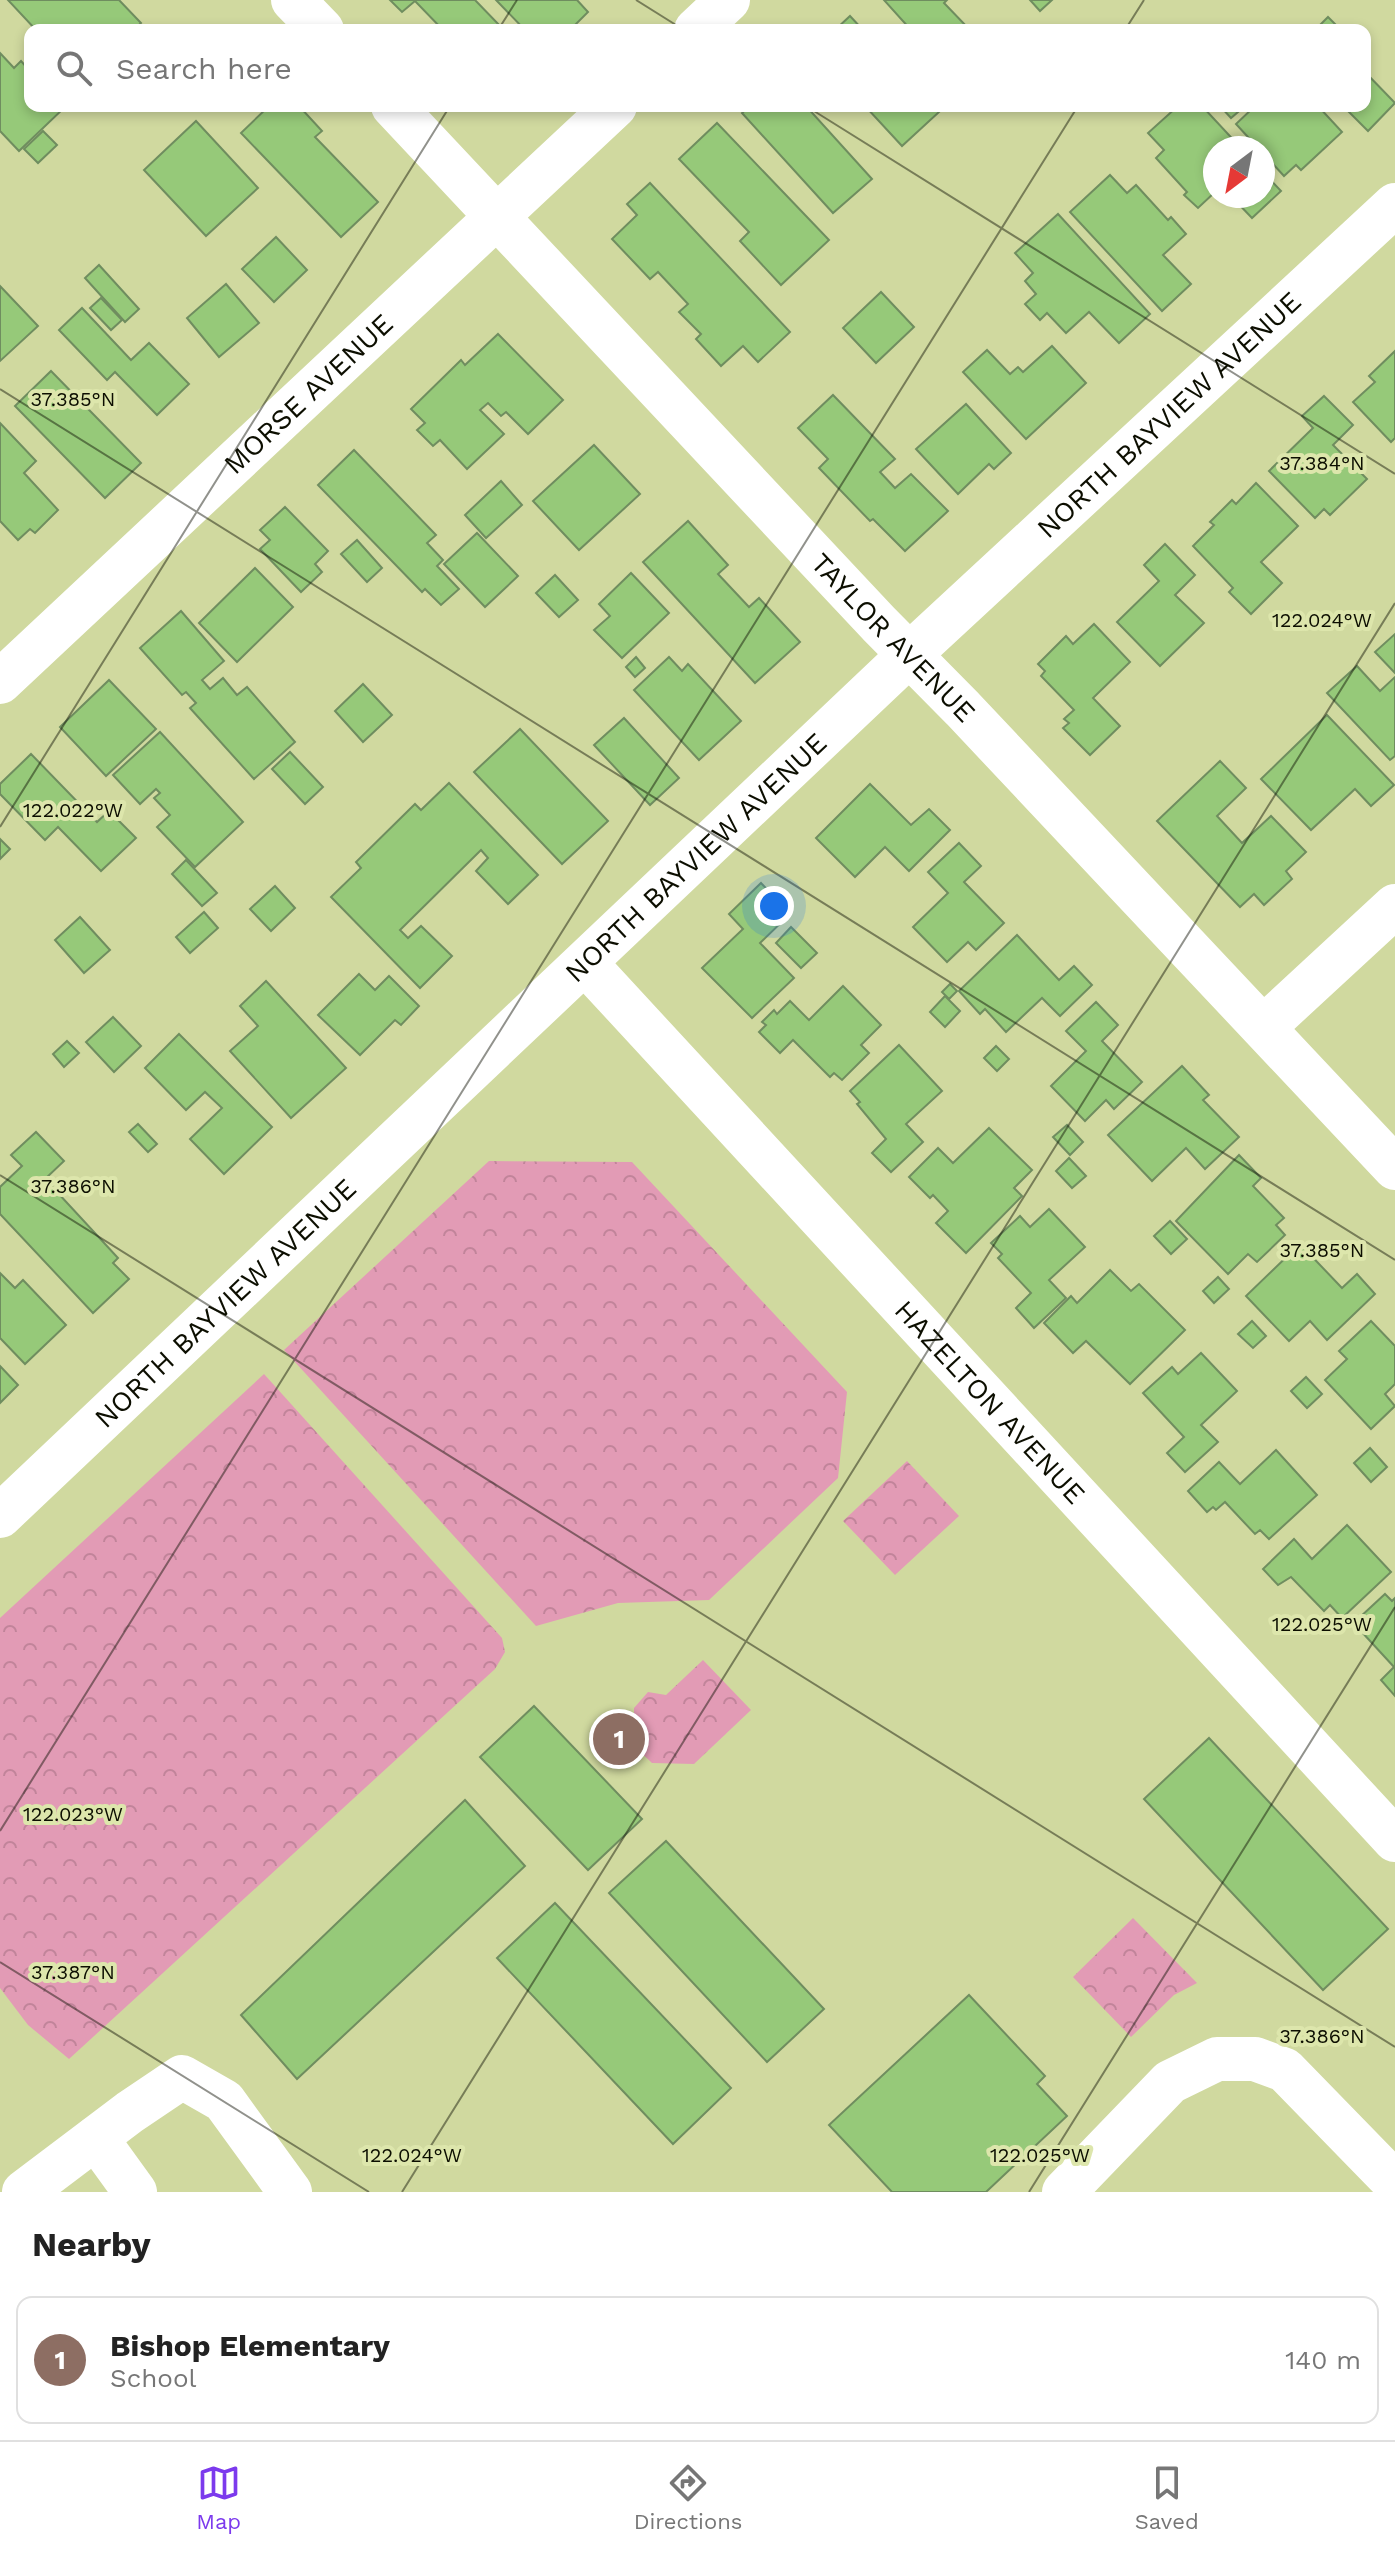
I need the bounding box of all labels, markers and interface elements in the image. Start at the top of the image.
search box [24,24,1371,112]
icon: search [52,46,96,90]
text: Search here [116,51,292,86]
north arrow [1203,136,1275,208]
street label: NORTH BAYVIEW AVENUE [1030,285,1308,545]
street label: MORSE AVENUE [217,307,400,481]
text: 37.385°N [31,387,115,411]
text: 37.384°N [1279,451,1365,475]
street label: TAYLOR AVENUE [804,547,982,729]
text: 122.024°W [1272,608,1372,632]
street label: NORTH BAYVIEW AVENUE [558,726,833,989]
text: 122.022°W [23,798,123,822]
your location [754,886,794,926]
street label: NORTH BAYVIEW AVENUE [88,1172,363,1435]
text: 37.386°N [30,1174,116,1198]
text: 37.385°N [1280,1238,1364,1262]
street label: HAZELTON AVENUE [888,1294,1092,1511]
text: 122.025°W [1272,1612,1372,1636]
pin: 1 [593,1709,645,1769]
text: 122.023°W [23,1802,123,1826]
text: 37.387°N [31,1960,115,1984]
text: 37.386°N [1279,2024,1365,2048]
text: 122.024°W [362,2143,462,2167]
text: 122.025°W [990,2143,1090,2167]
text: Nearby [32,2224,151,2264]
text: Bishop Elementary [110,2328,390,2363]
text: 1 [54,2345,66,2375]
text: 140 m [1285,2345,1361,2375]
text: School [110,2363,196,2393]
tab: Map [196,2461,241,2534]
tab: Directions [634,2461,742,2534]
tab: Saved [1135,2461,1199,2534]

